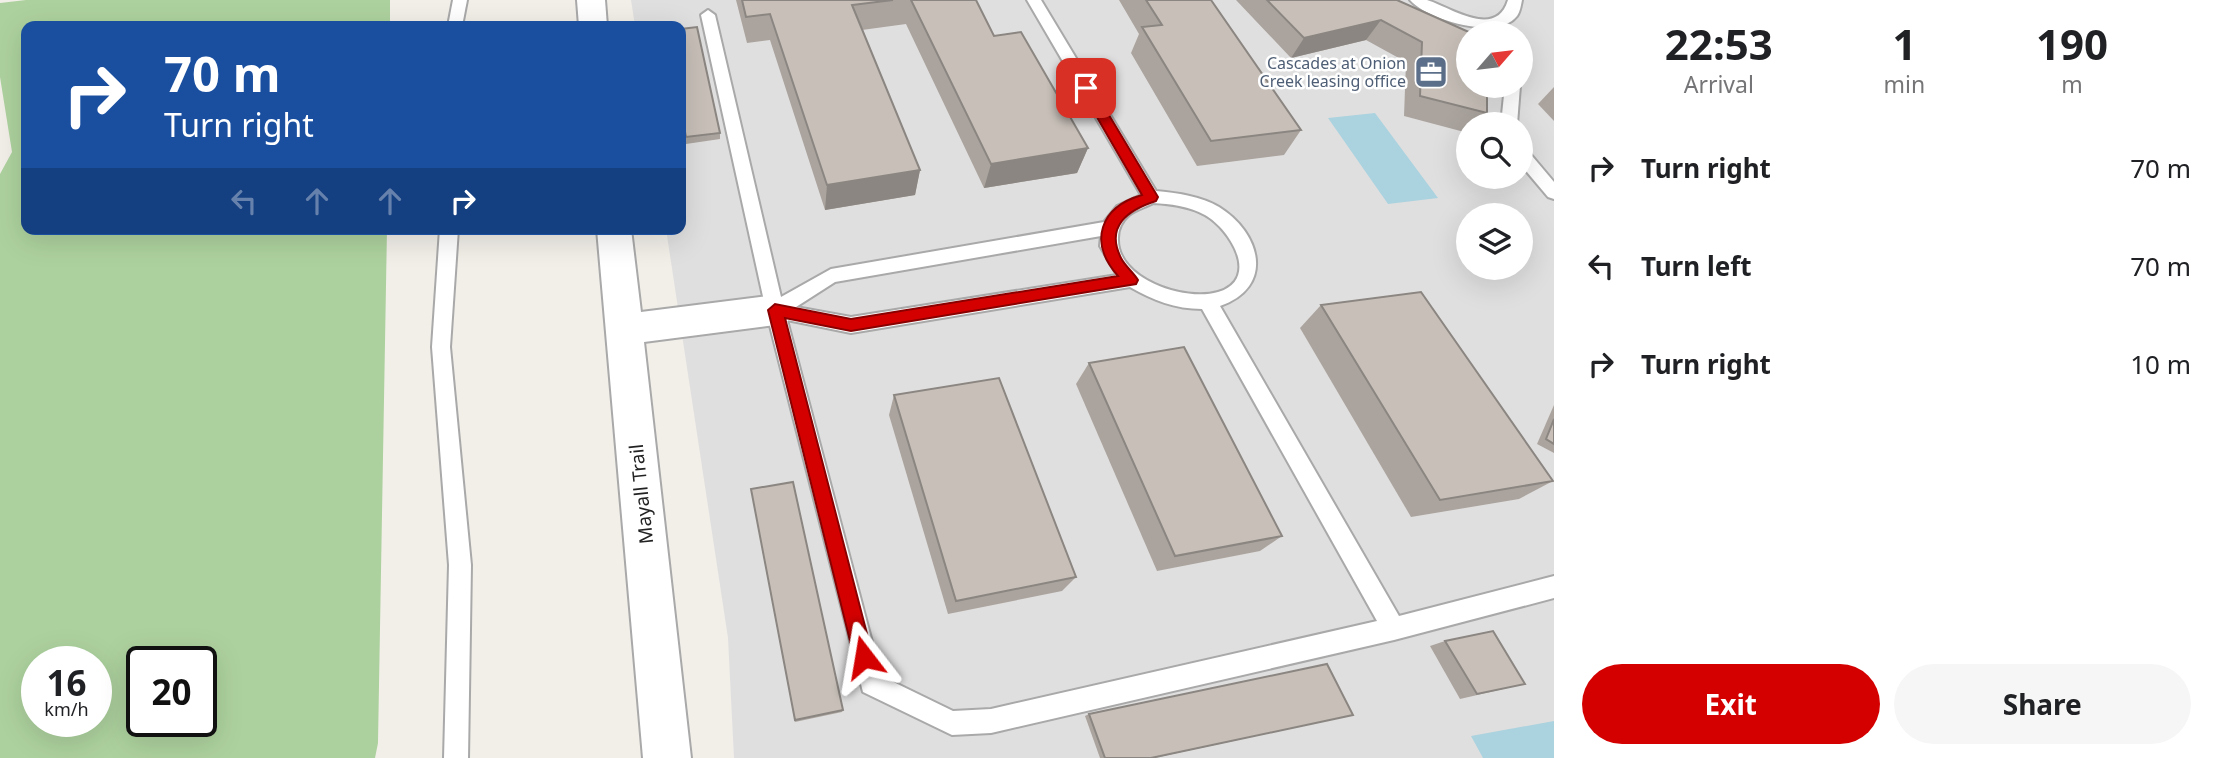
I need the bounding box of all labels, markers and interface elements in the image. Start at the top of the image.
text: 22:53 [1665,15,1773,72]
text: 1 [1892,15,1916,72]
text: 190 [2036,15,2108,72]
north arrow [1456,21,1533,98]
map controls [1456,21,1533,280]
text: 70 m [164,40,281,106]
icon: right [49,49,140,140]
place label: Cascades at Onion Creek leasing office [1260,52,1406,92]
office icon: Cascades at Onion Creek leasing office [1412,53,1450,91]
pin [1056,58,1116,118]
text: Arrival [1684,68,1754,100]
text: min [1884,68,1925,100]
text: m [2061,68,2083,100]
icon: arrive [1067,69,1105,107]
text: Turn right [164,103,314,146]
button: search [1456,112,1533,189]
icon: right [1582,149,1620,187]
text: Turn right [1641,150,1771,186]
text: 70 m [2130,150,2191,186]
icon: left [225,182,263,220]
icon: ahead [298,182,336,220]
icon: ahead [371,182,409,220]
icon: right [444,182,482,220]
button: layers [1456,203,1533,280]
icon: left [1582,247,1620,285]
text: Turn left [1641,248,1752,284]
text: 70 m [2130,248,2191,284]
icon: right [1582,345,1620,383]
text: Turn right [1641,346,1771,382]
text: 10 m [2130,346,2191,382]
street label: Mayall Trail [623,443,659,545]
position arrow [827,620,901,694]
speed limit sign: 20 [126,646,217,737]
text: 16 [46,659,87,706]
button: Exit [1582,664,1880,744]
button: Share [1894,664,2191,744]
text: km/h [44,697,89,721]

